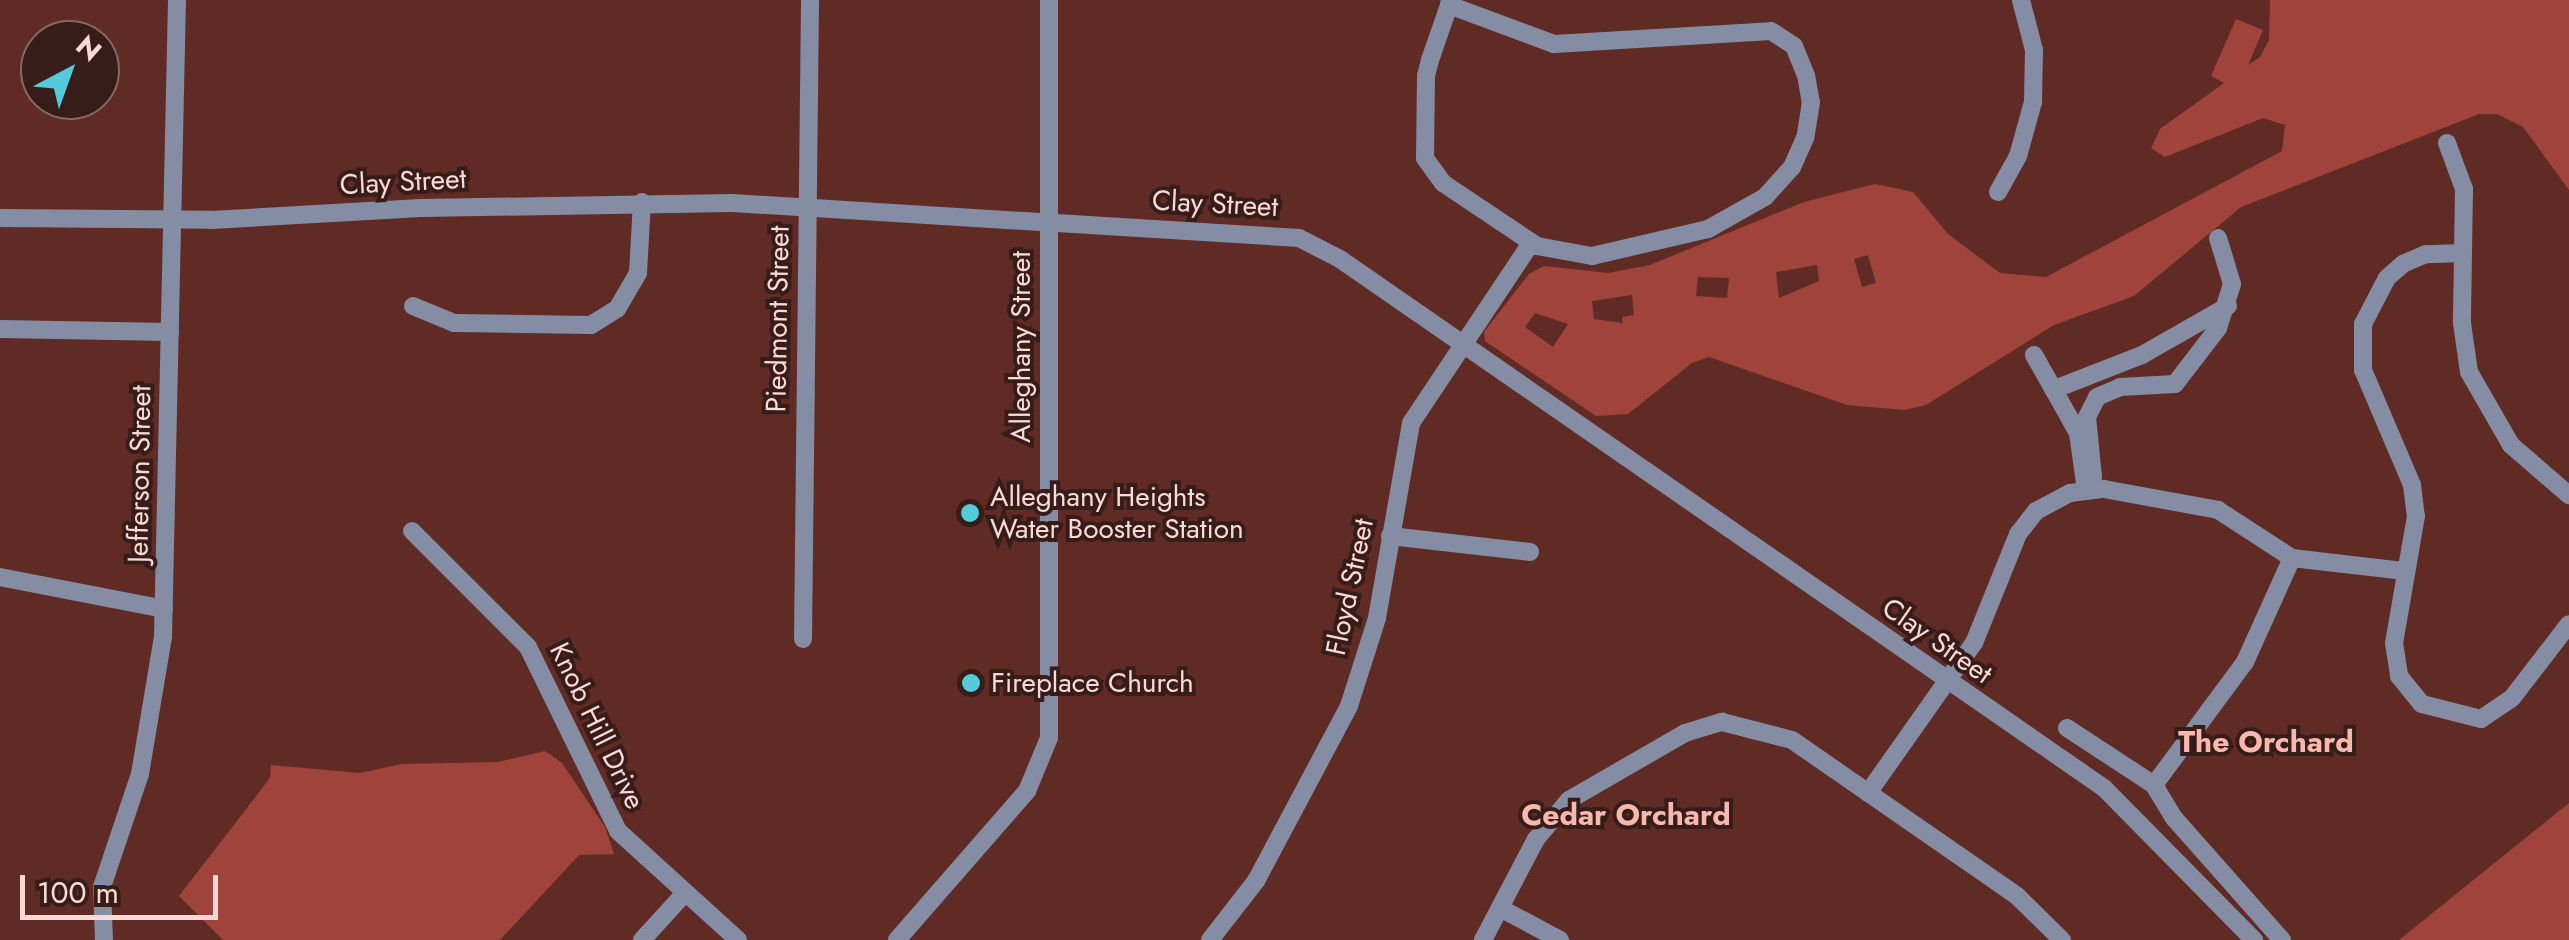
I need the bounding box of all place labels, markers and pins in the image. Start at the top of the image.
place label: Alleghany Heights Water Booster Station [990,480,1244,546]
marker: Alleghany Heights Water Booster Station [959,502,981,524]
place label: Fireplace Church [991,666,1194,700]
marker: Fireplace Church [960,672,982,694]

